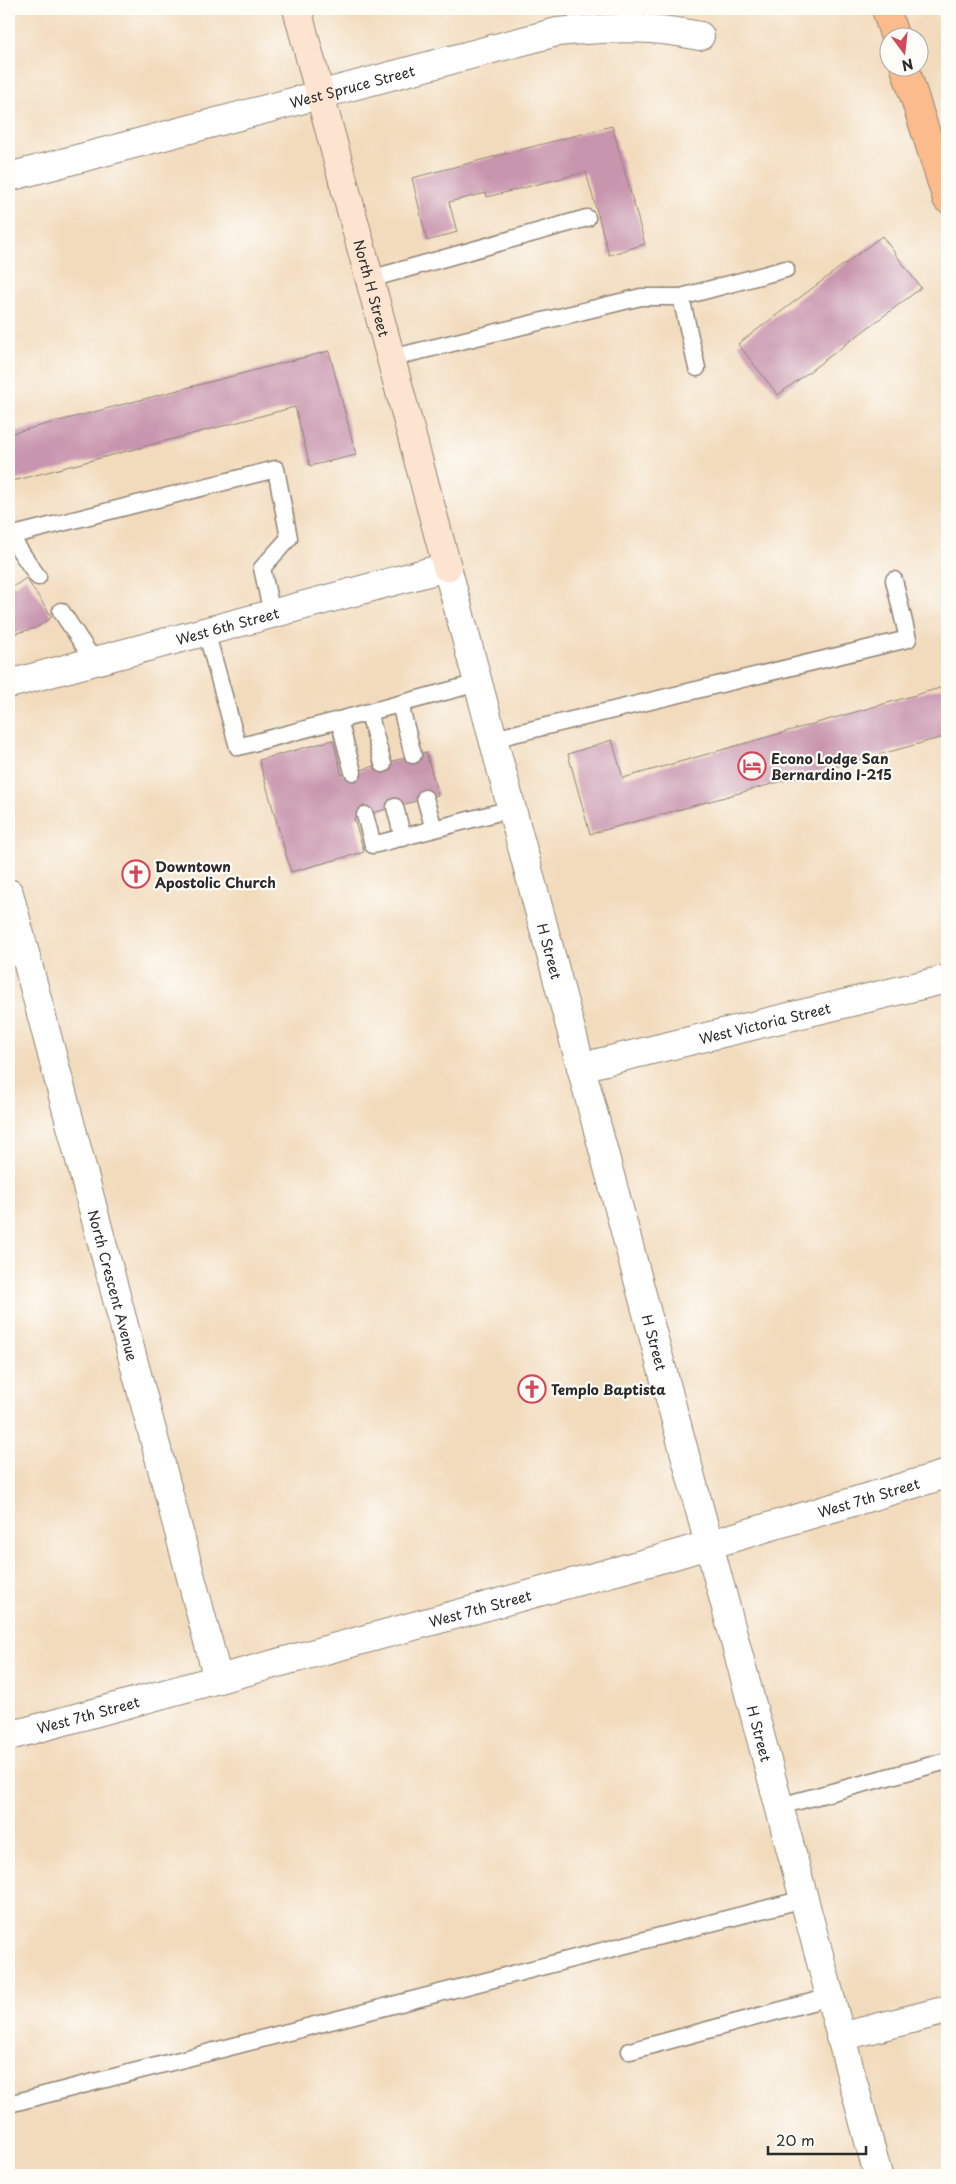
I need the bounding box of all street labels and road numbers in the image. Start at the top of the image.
street label: West Spruce Street [287,60,417,113]
street label: North H Street [349,237,395,339]
street label: West 6th Street [174,602,281,649]
street label: H Street [532,921,568,982]
street label: West Victoria Street [697,997,833,1049]
street label: North Crescent Avenue [83,1208,144,1363]
street label: H Street [637,1312,672,1373]
street label: West 7th Street [815,1472,922,1522]
street label: West 7th Street [426,1584,534,1632]
street label: West 7th Street [35,1690,142,1738]
street label: H Street [742,1703,777,1764]

